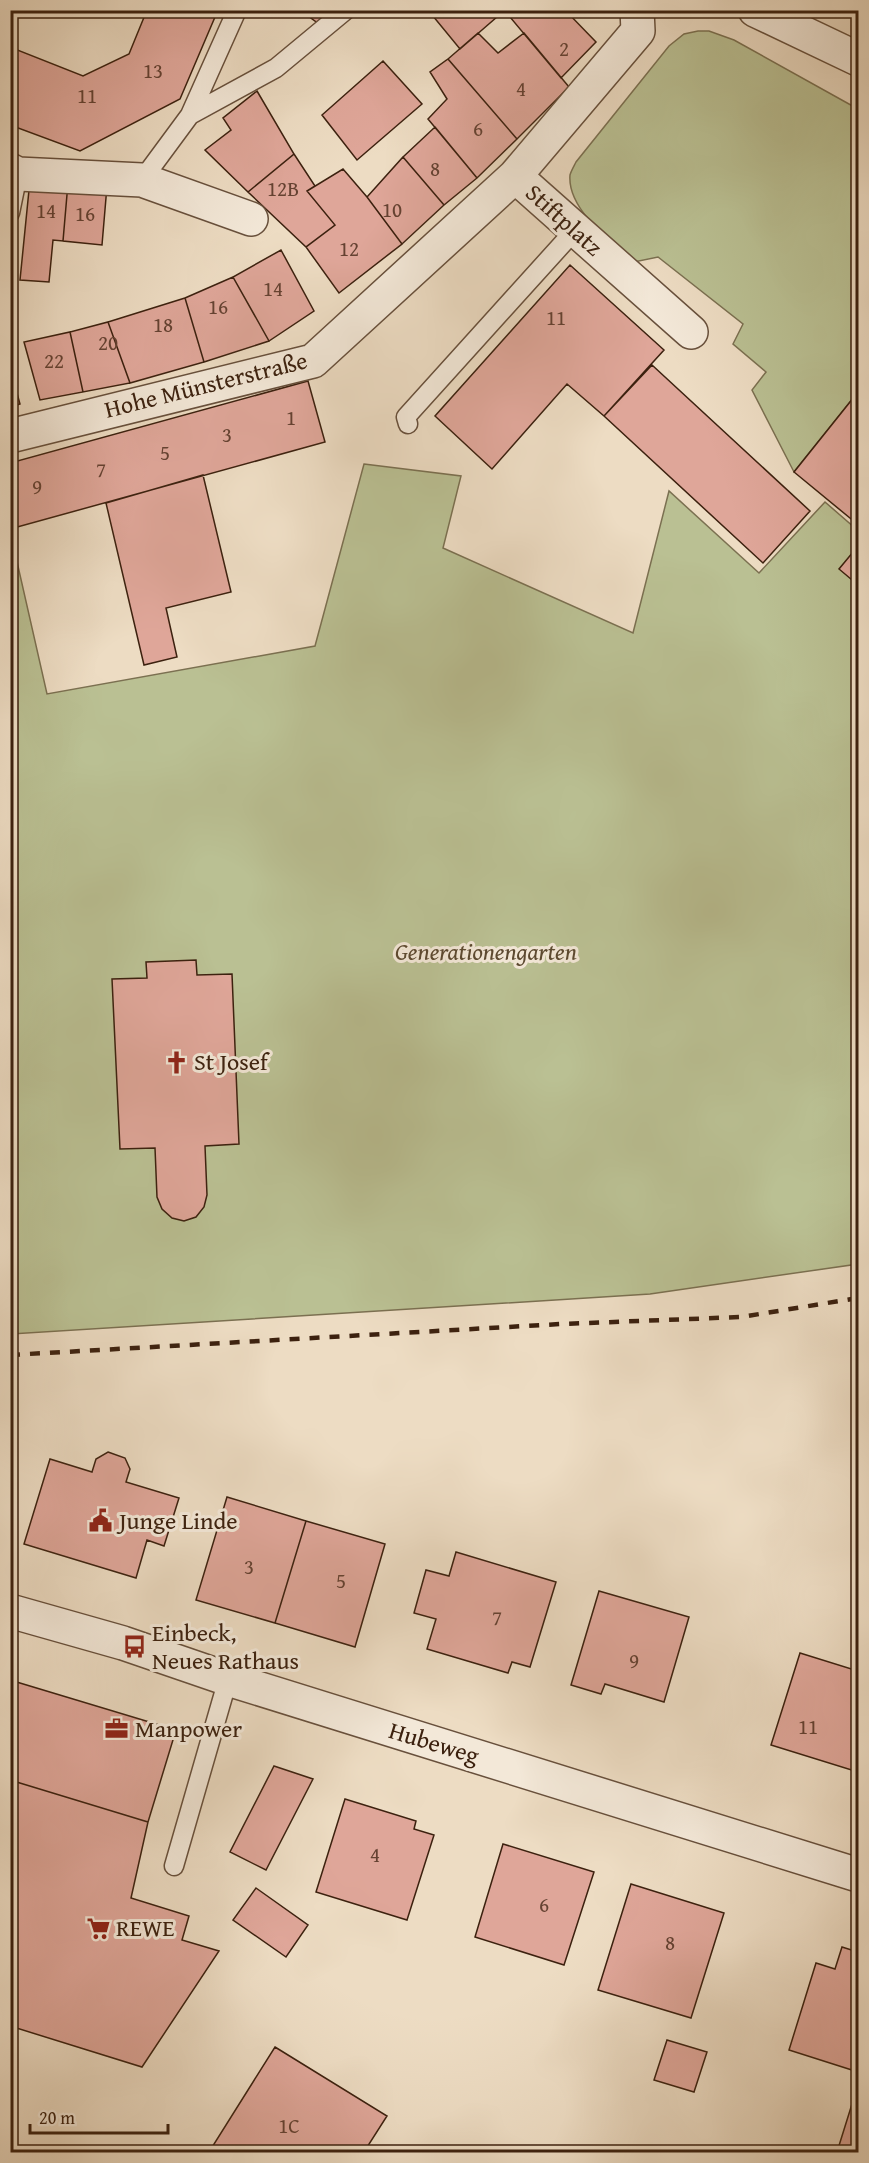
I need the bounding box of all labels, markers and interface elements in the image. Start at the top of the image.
house number: 2 [559,33,569,64]
house number: 13 [143,55,163,86]
house number: 4 [516,73,526,104]
house number: 11 [77,80,97,111]
house number: 6 [473,113,483,144]
house number: 8 [430,153,440,184]
house number: 12B [267,173,299,204]
street label: Stiftplatz [518,175,611,264]
house number: 10 [382,194,402,225]
house number: 14 [36,195,56,226]
house number: 16 [75,198,95,229]
house number: 12 [339,233,359,264]
house number: 14 [263,273,283,304]
house number: 16 [208,291,228,322]
house number: 11 [546,302,566,333]
house number: 18 [153,309,173,340]
house number: 20 [98,327,118,358]
street label: Hohe Münsterstraße [101,342,311,427]
house number: 22 [44,345,64,376]
house number: 1 [286,402,296,433]
house number: 3 [222,419,232,450]
house number: 5 [160,437,170,468]
house number: 7 [96,454,106,485]
house number: 9 [32,471,42,502]
park label: Generationengarten [395,934,577,969]
place label: St Josef [194,1044,270,1079]
church icon: St Josef [163,1049,189,1075]
place label: Junge Linde [116,1503,238,1538]
public building icon: Junge Linde [88,1508,114,1534]
house number: 3 [244,1551,254,1582]
house number: 5 [336,1565,346,1596]
house number: 7 [492,1602,502,1633]
place label: Einbeck, Neues Rathaus [152,1615,299,1678]
bus stop icon: Einbeck, Neues Rathaus [121,1634,147,1660]
house number: 9 [629,1645,639,1676]
place label: Manpower [135,1711,242,1746]
house number: 11 [798,1711,818,1742]
street label: Hubeweg [385,1712,483,1773]
office icon: Manpower [104,1716,130,1742]
house number: 4 [370,1839,380,1870]
house number: 6 [539,1889,549,1920]
place label: REWE [116,1910,175,1945]
supermarket icon: REWE [85,1915,111,1941]
house number: 8 [665,1927,675,1958]
scale bar [30,2097,168,2135]
text: 20 m [39,2104,75,2131]
house number: 1C [278,2110,300,2141]

